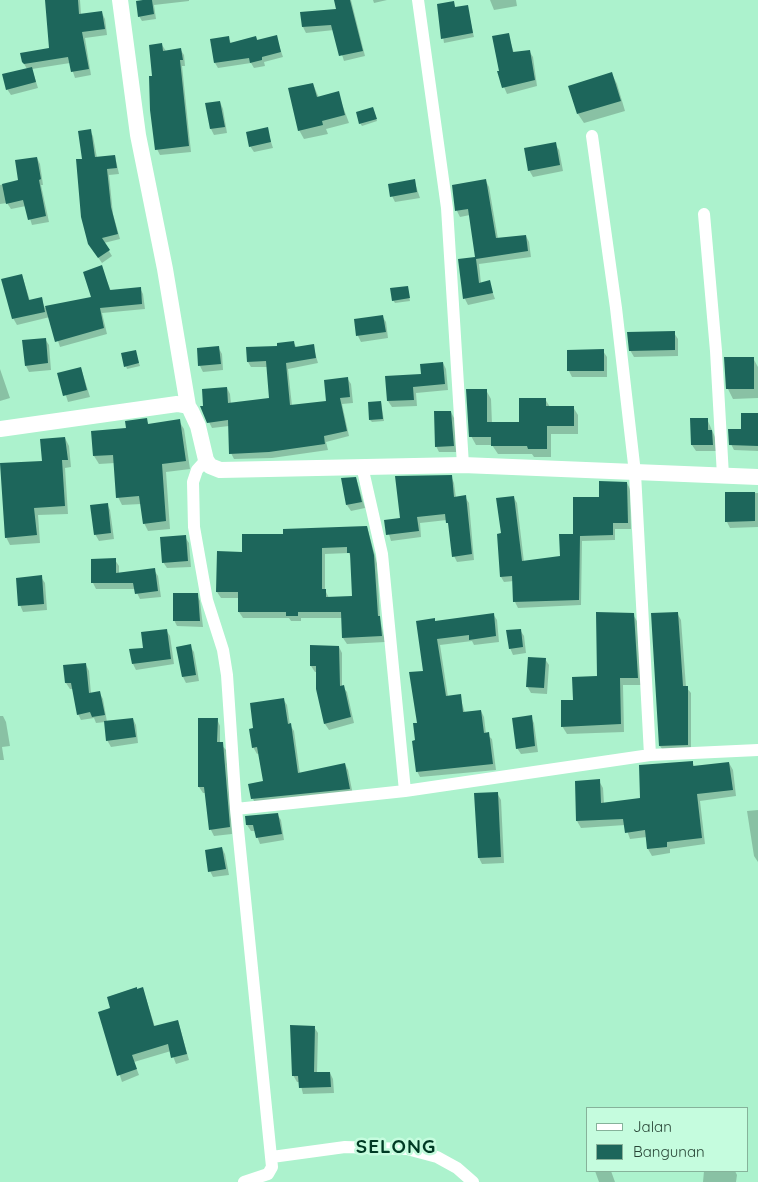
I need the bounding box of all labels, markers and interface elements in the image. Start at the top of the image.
legend [586,1107,748,1172]
text: Jalan [633,1117,672,1136]
district label: SELONG [355,1136,437,1158]
text: Bangunan [633,1142,705,1161]

